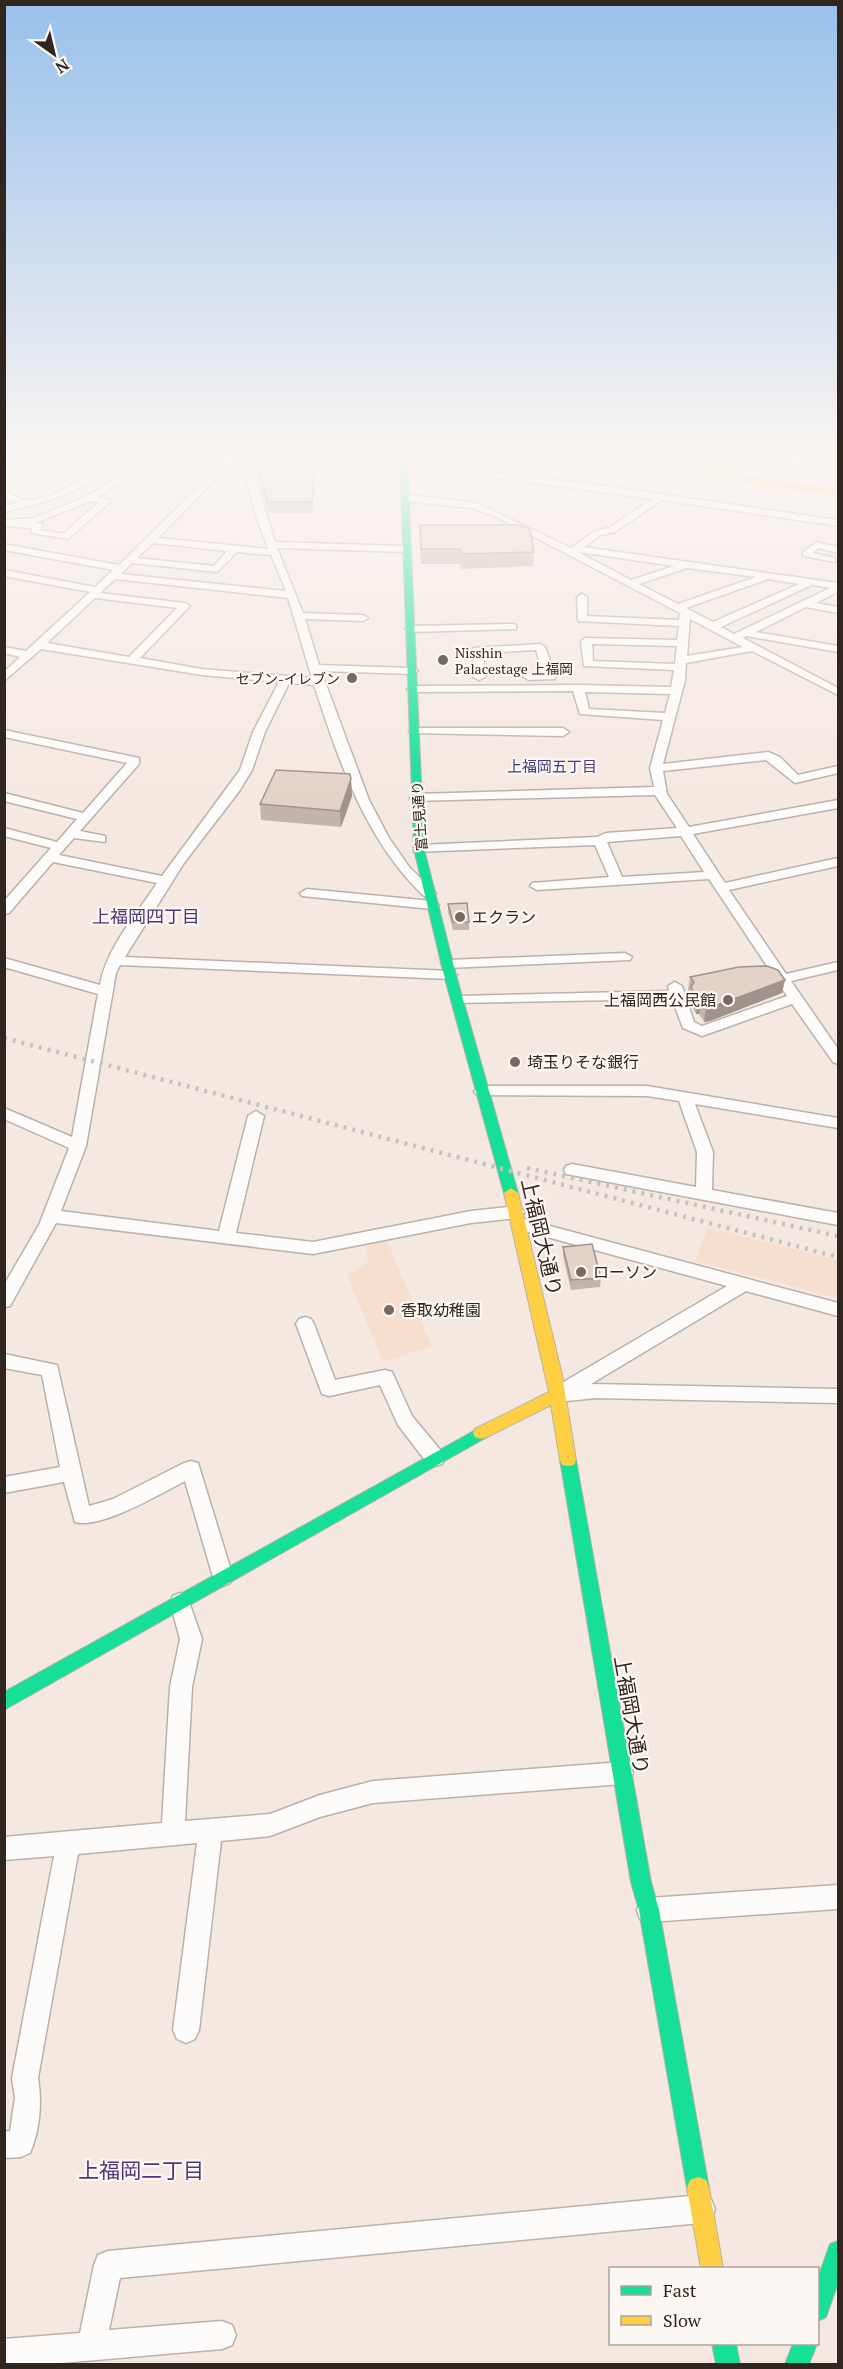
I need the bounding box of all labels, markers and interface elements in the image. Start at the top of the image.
north arrow [24,24,84,84]
text: N [51,54,74,79]
place label: Nisshin Palacestage 上福岡 [455,643,573,678]
marker: Nisshin Palacestage 上福岡 [436,653,450,667]
place label: セブン-イレブン [236,669,340,688]
marker: セブン-イレブン [345,671,359,685]
district label: 上福岡五丁目 [507,756,597,776]
street label: 富士見通り [407,780,431,852]
district label: 上福岡四丁目 [92,904,200,928]
place label: エクラン [472,906,536,928]
marker: エクラン [453,910,467,924]
place label: 上福岡西公民館 [604,989,716,1011]
marker: 上福岡西公民館 [721,993,735,1007]
place label: 埼玉りそな銀行 [527,1051,639,1073]
marker: 埼玉りそな銀行 [508,1055,522,1069]
street label: 上福岡大通り [515,1176,569,1298]
place label: ローソン [593,1261,657,1283]
marker: ローソン [574,1265,588,1279]
place label: 香取幼稚園 [401,1299,481,1321]
marker: 香取幼稚園 [382,1303,396,1317]
street label: 上福岡大通り [608,1654,656,1776]
district label: 上福岡二丁目 [78,2156,204,2184]
legend [609,2267,819,2345]
text: Fast [663,2278,697,2302]
text: Slow [663,2308,702,2332]

